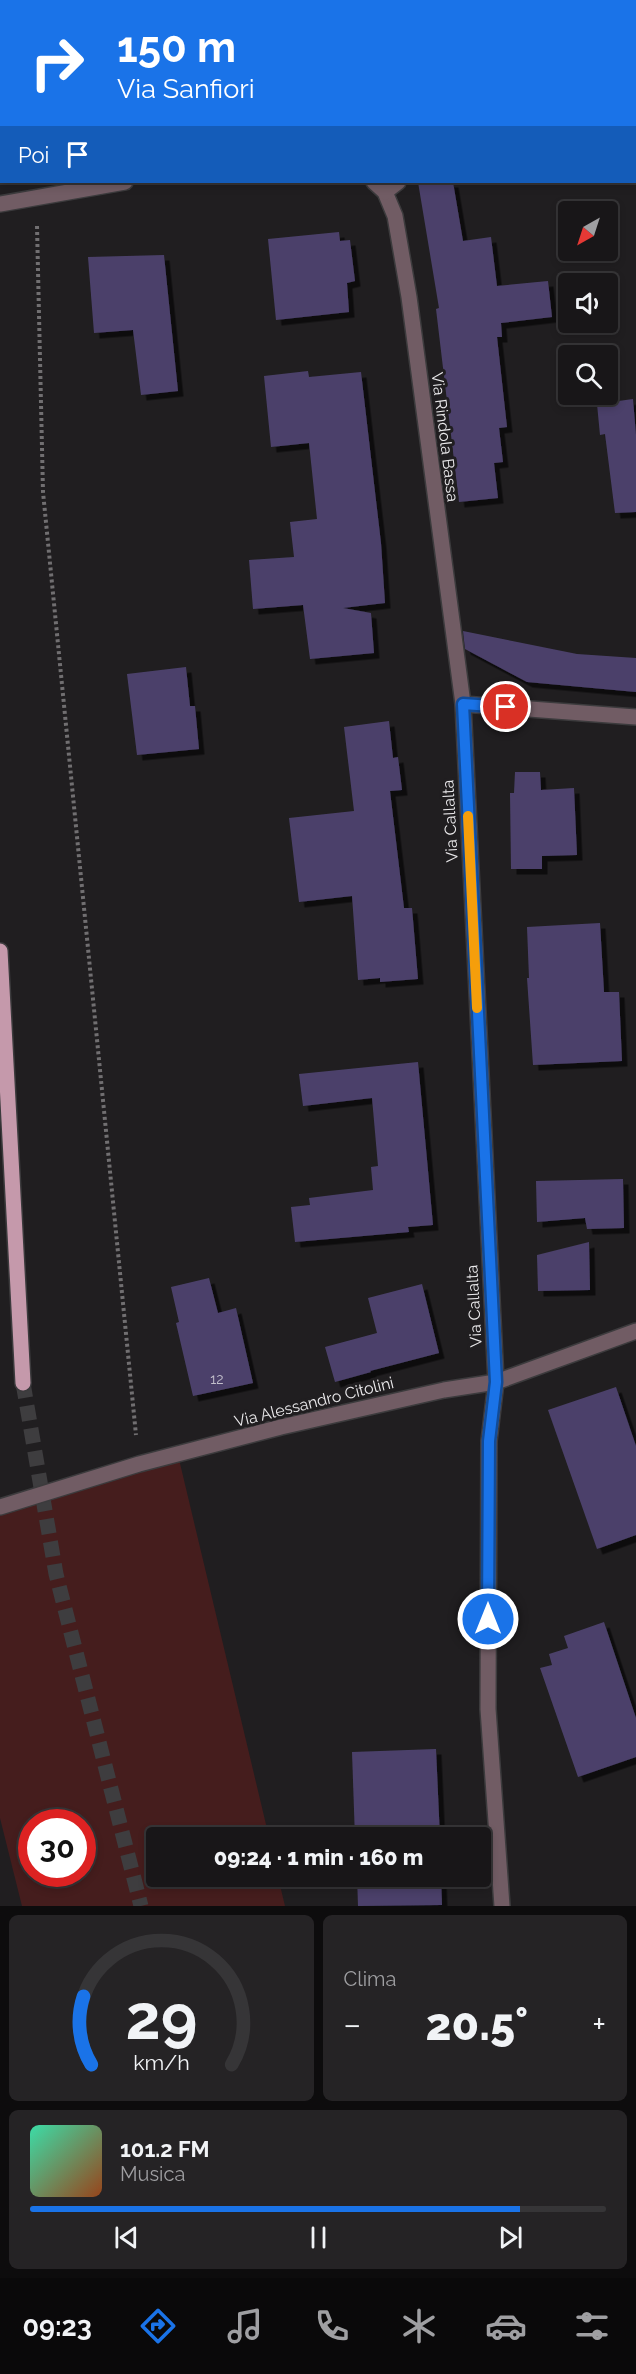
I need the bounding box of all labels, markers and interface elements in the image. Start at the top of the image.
text: 150 m [117,23,236,72]
icon: right [18,24,96,102]
text: Via Sanfiori [117,73,255,104]
icon: arrive [61,138,94,171]
text: Poi [18,142,49,168]
north arrow [558,201,618,261]
map controls [558,201,618,405]
button: sound [558,273,618,333]
button: search [558,345,618,405]
street label: Via Rindola Bassa [428,371,462,503]
pin [480,681,531,732]
icon: arrive [489,690,522,723]
street label: Via Callalta [438,779,462,863]
street label: Via Callalta [462,1264,486,1348]
house number: 12 [210,1371,224,1387]
street label: Via Alessandro Citolini [232,1373,396,1431]
position arrow [456,1587,520,1651]
speed limit sign: 30 [18,1809,96,1887]
text: 09:24 · 1 min · 160 m [214,1844,423,1870]
text: Clima [344,1967,396,1991]
text: 29 [125,1980,197,2054]
text: 20.5° [425,1998,528,2051]
text: − [344,2005,361,2044]
text: + [592,2005,606,2044]
text: km/h [133,2050,190,2075]
text: 101.2 FM [120,2136,210,2162]
text: Musica [120,2162,185,2186]
icon: previous [110,2221,143,2254]
icon: pause [302,2221,335,2254]
icon: next [494,2221,527,2254]
icon: directions [137,2305,179,2347]
icon: music [224,2305,266,2347]
icon: phone [311,2305,353,2347]
icon: climate [398,2305,440,2347]
icon: car [485,2305,527,2347]
icon: filters [571,2305,613,2347]
text: 09:23 [22,2311,92,2342]

